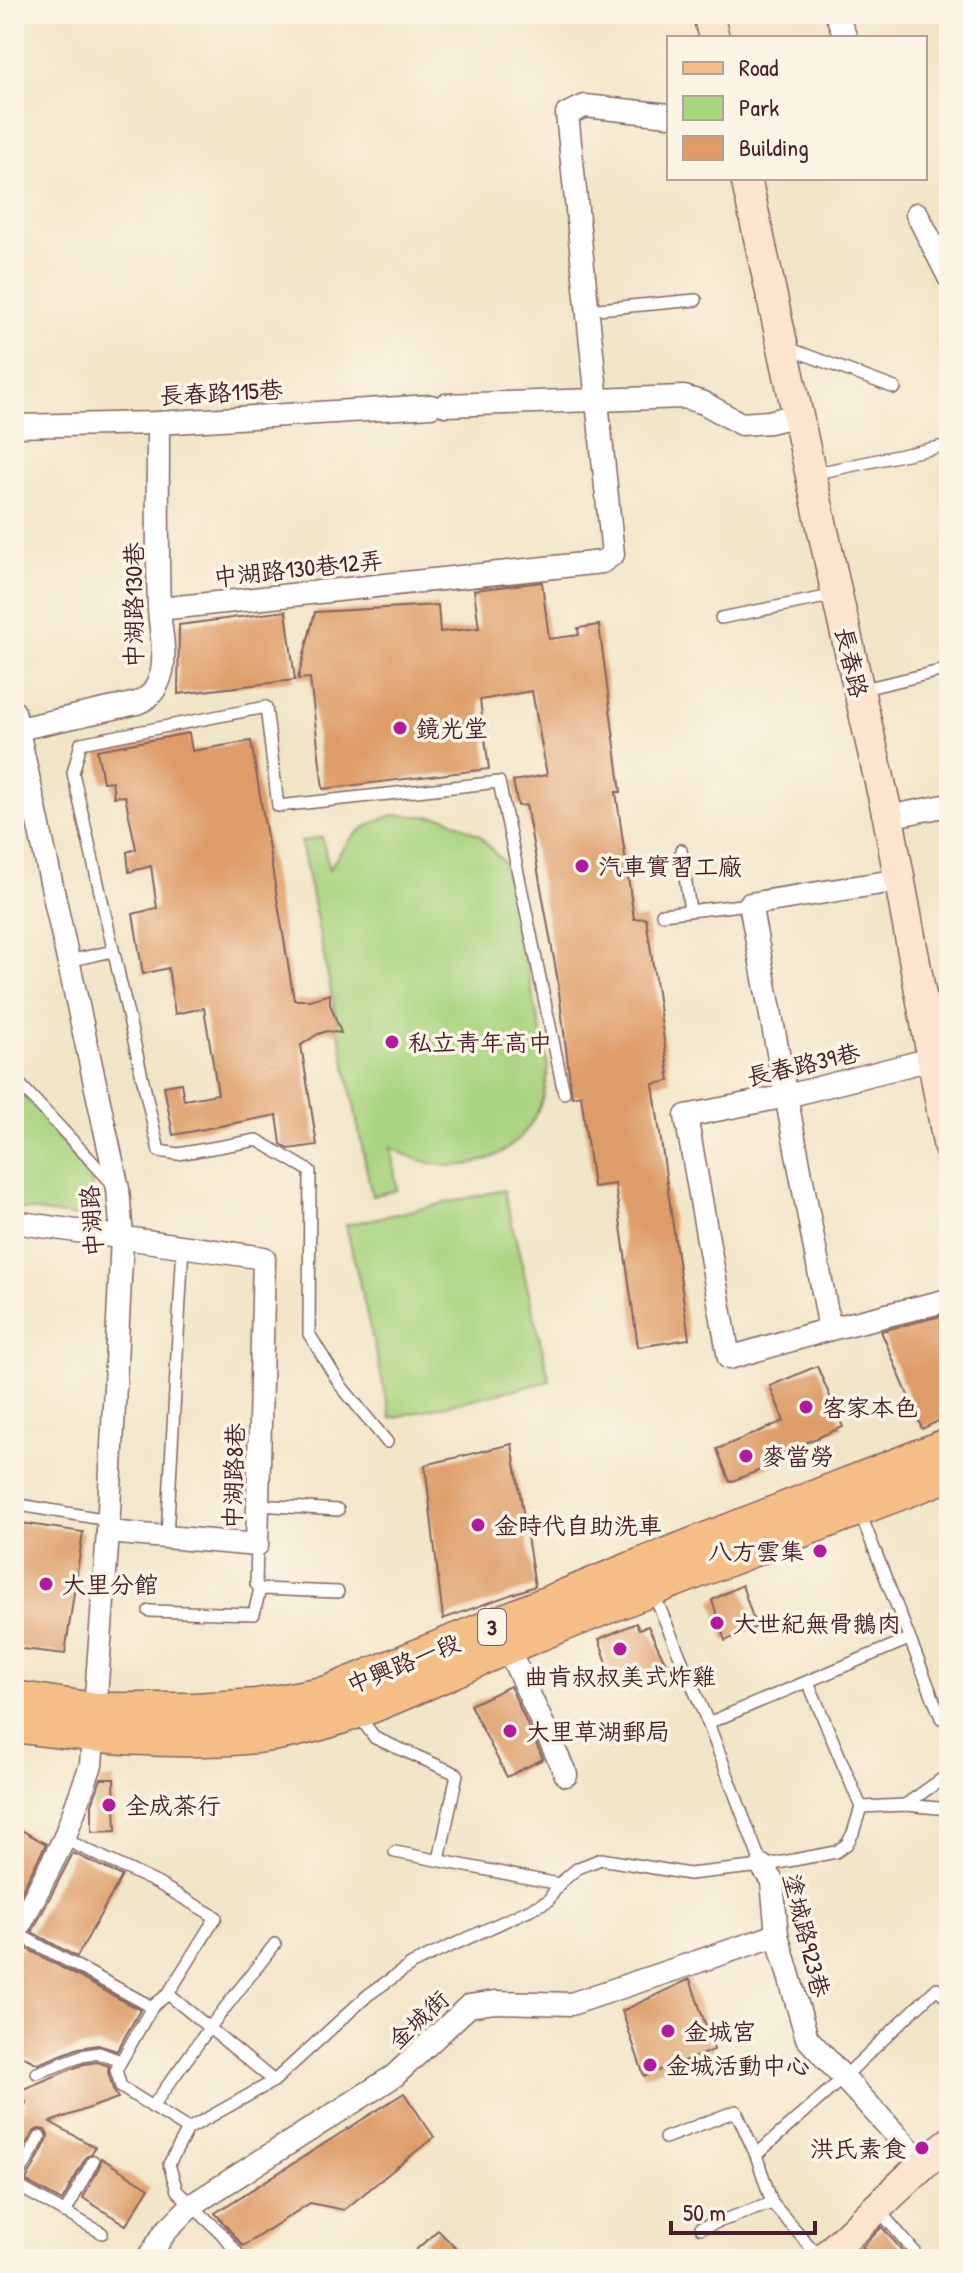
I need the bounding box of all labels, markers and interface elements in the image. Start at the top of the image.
legend [667,36,927,180]
text: Road [739,51,778,83]
text: Park [739,91,779,123]
text: Building [739,131,809,163]
street label: 長春路115巷 [158,373,284,411]
street label: 中湖路130巷 [117,542,149,668]
street label: 中湖路130巷12弄 [212,543,384,593]
street label: 長春路 [828,623,876,701]
place label: 鏡光堂 [416,712,488,744]
marker: 鏡光堂 [391,719,409,737]
place label: 汽車實習工廠 [598,850,742,882]
marker: 汽車實習工廠 [573,857,591,875]
place label: 私立青年高中 [408,1026,552,1058]
marker: 私立青年高中 [383,1033,401,1051]
street label: 長春路39巷 [743,1035,863,1093]
street label: 中湖路 [73,1184,109,1258]
place label: 客家本色 [822,1391,918,1423]
marker: 客家本色 [797,1398,815,1416]
street label: 中湖路8巷 [215,1422,251,1530]
place label: 麥當勞 [762,1440,834,1472]
marker: 麥當勞 [737,1447,755,1465]
place label: 金時代自助洗車 [494,1509,662,1541]
marker: 金時代自助洗車 [469,1516,487,1534]
place label: 八方雲集 [708,1535,804,1567]
marker: 八方雲集 [811,1542,829,1560]
place label: 大里分館 [62,1568,158,1600]
marker: 大里分館 [37,1575,55,1593]
place label: 大世紀無骨鵝肉 [733,1607,901,1639]
road number: 3 [478,1609,506,1645]
marker: 大世紀無骨鵝肉 [708,1614,726,1632]
street label: 中興路一段 [341,1626,465,1700]
marker: 曲肯叔叔美式炸雞 [611,1640,629,1658]
place label: 曲肯叔叔美式炸雞 [524,1660,716,1692]
place label: 大里草湖郵局 [526,1715,670,1747]
marker: 大里草湖郵局 [501,1722,519,1740]
place label: 全成茶行 [125,1789,221,1821]
marker: 全成茶行 [100,1796,118,1814]
street label: 塗城路923巷 [776,1870,838,2000]
street label: 金城街 [381,1983,455,2055]
place label: 金城宮 [684,2015,756,2047]
marker: 金城宮 [659,2022,677,2040]
place label: 金城活動中心 [666,2049,810,2081]
marker: 金城活動中心 [641,2056,659,2074]
place label: 洪氏素食 [810,2132,906,2164]
marker: 洪氏素食 [913,2139,931,2157]
scale bar [671,2185,815,2235]
text: 50 m [683,2196,726,2228]

